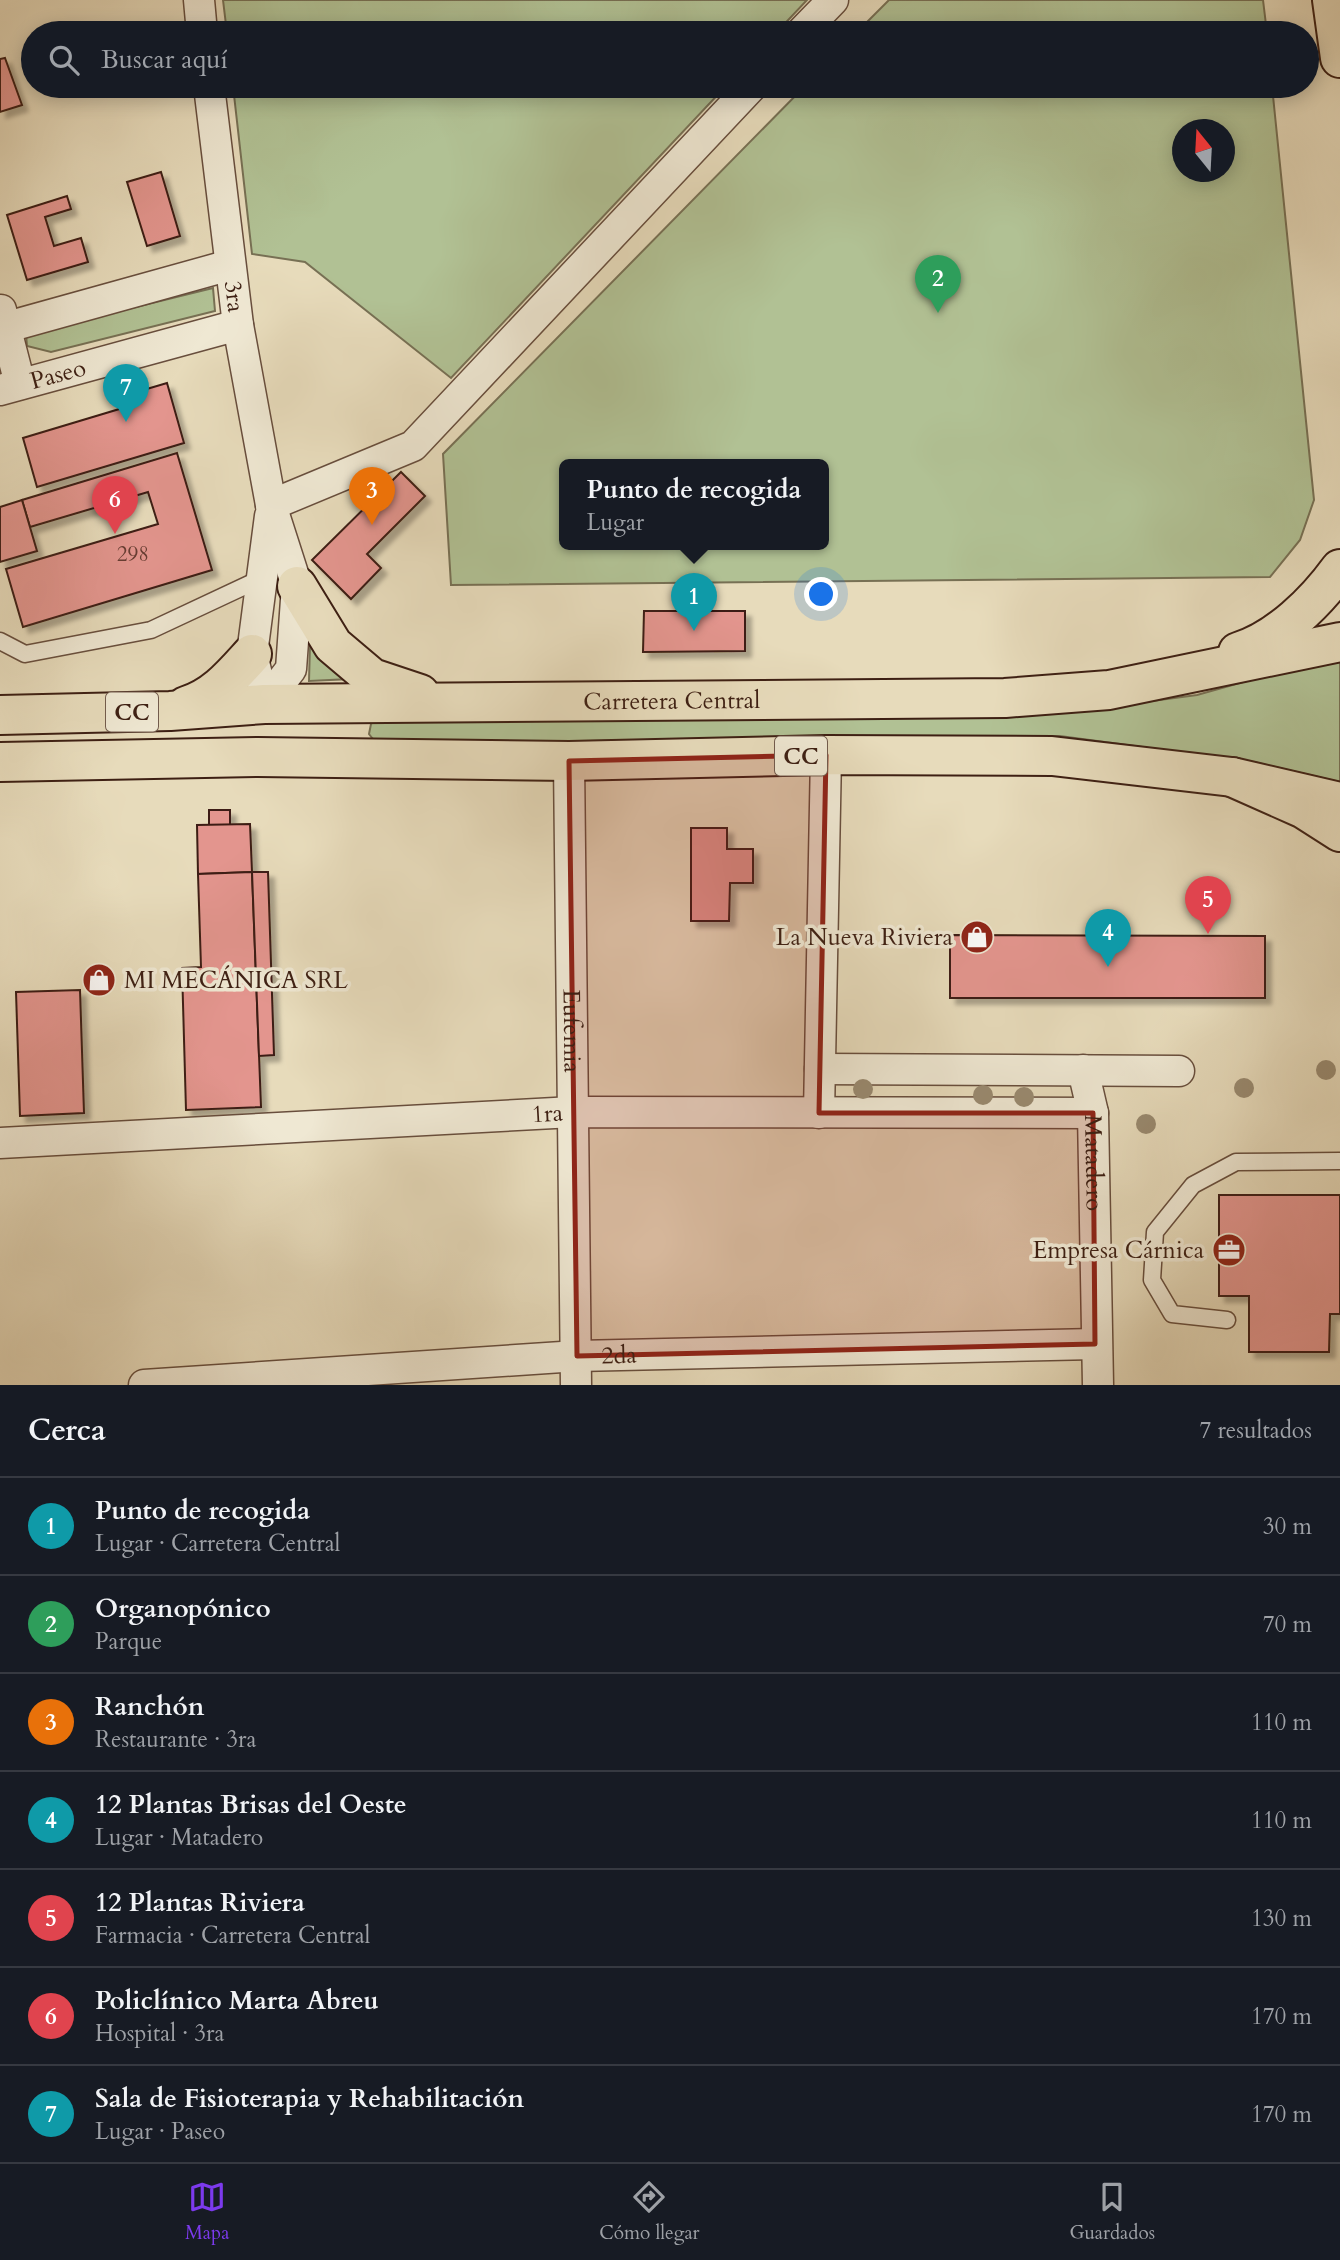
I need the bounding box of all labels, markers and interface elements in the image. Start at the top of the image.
search box [21,21,1319,98]
icon: search [45,41,83,79]
text: Buscar aquí [101,42,228,77]
north arrow [1172,119,1235,182]
pin: 2 [915,255,961,313]
street label: 3ra [216,279,252,315]
street label: Paseo [26,351,90,398]
pin: 7 [103,364,149,422]
popup [559,459,829,550]
pin: 3 [349,467,395,525]
text: Punto de recogida [586,472,802,507]
pin: 6 [92,476,138,534]
text: Lugar [586,507,644,538]
house number: 298 [117,540,149,569]
pin: 1 [671,573,717,631]
your location [804,577,838,611]
street label: Carretera Central [583,684,760,718]
road number: CC [106,692,158,732]
road number: CC [775,736,827,776]
pin: 5 [1185,876,1231,934]
pin: 4 [1085,909,1131,967]
shop icon: La Nueva Riviera [958,918,996,956]
place label: La Nueva Riviera [776,921,954,954]
shop icon: MI MECÁNICA SRL [80,961,118,999]
place label: MI MECÁNICA SRL [124,964,348,997]
street label: Eufemia [555,989,589,1074]
street label: 1ra [531,1097,564,1131]
street label: Matadero [1076,1114,1111,1211]
office icon: Empresa Cárnica [1210,1231,1248,1269]
place label: Empresa Cárnica [1032,1234,1205,1267]
street label: 2da [601,1339,638,1372]
text: Cerca [28,1410,106,1451]
text: 7 resultados [1199,1415,1312,1446]
text: Punto de recogida [95,1493,310,1528]
text: 1 [45,1511,57,1542]
text: 30 m [1263,1511,1312,1542]
text: Lugar · Carretera Central [95,1528,340,1559]
text: Organopónico [95,1591,271,1626]
text: 2 [45,1609,57,1640]
text: 70 m [1263,1609,1312,1640]
text: Parque [95,1626,162,1657]
text: Ranchón [95,1689,204,1724]
text: 3 [45,1707,57,1738]
text: 110 m [1251,1707,1312,1738]
text: Restaurante · 3ra [95,1724,256,1755]
text: 12 Plantas Brisas del Oeste [95,1787,407,1822]
text: 4 [45,1805,57,1836]
text: 110 m [1251,1805,1312,1836]
text: Lugar · Matadero [95,1822,263,1853]
text: 12 Plantas Riviera [95,1885,305,1920]
text: 5 [45,1903,57,1934]
text: 130 m [1251,1903,1312,1934]
text: Farmacia · Carretera Central [95,1920,370,1951]
text: Policlínico Marta Abreu [95,1983,379,2018]
text: 6 [45,2001,57,2032]
text: 170 m [1251,2001,1312,2032]
text: Hospital · 3ra [95,2018,224,2049]
text: Sala de Fisioterapia y Rehabilitación [95,2081,524,2116]
text: 7 [45,2099,57,2130]
text: 170 m [1251,2099,1312,2130]
text: Lugar · Paseo [95,2116,225,2147]
tab: Mapa [185,2178,229,2246]
tab: Cómo llegar [599,2178,700,2246]
tab: Guardados [1069,2178,1155,2246]

